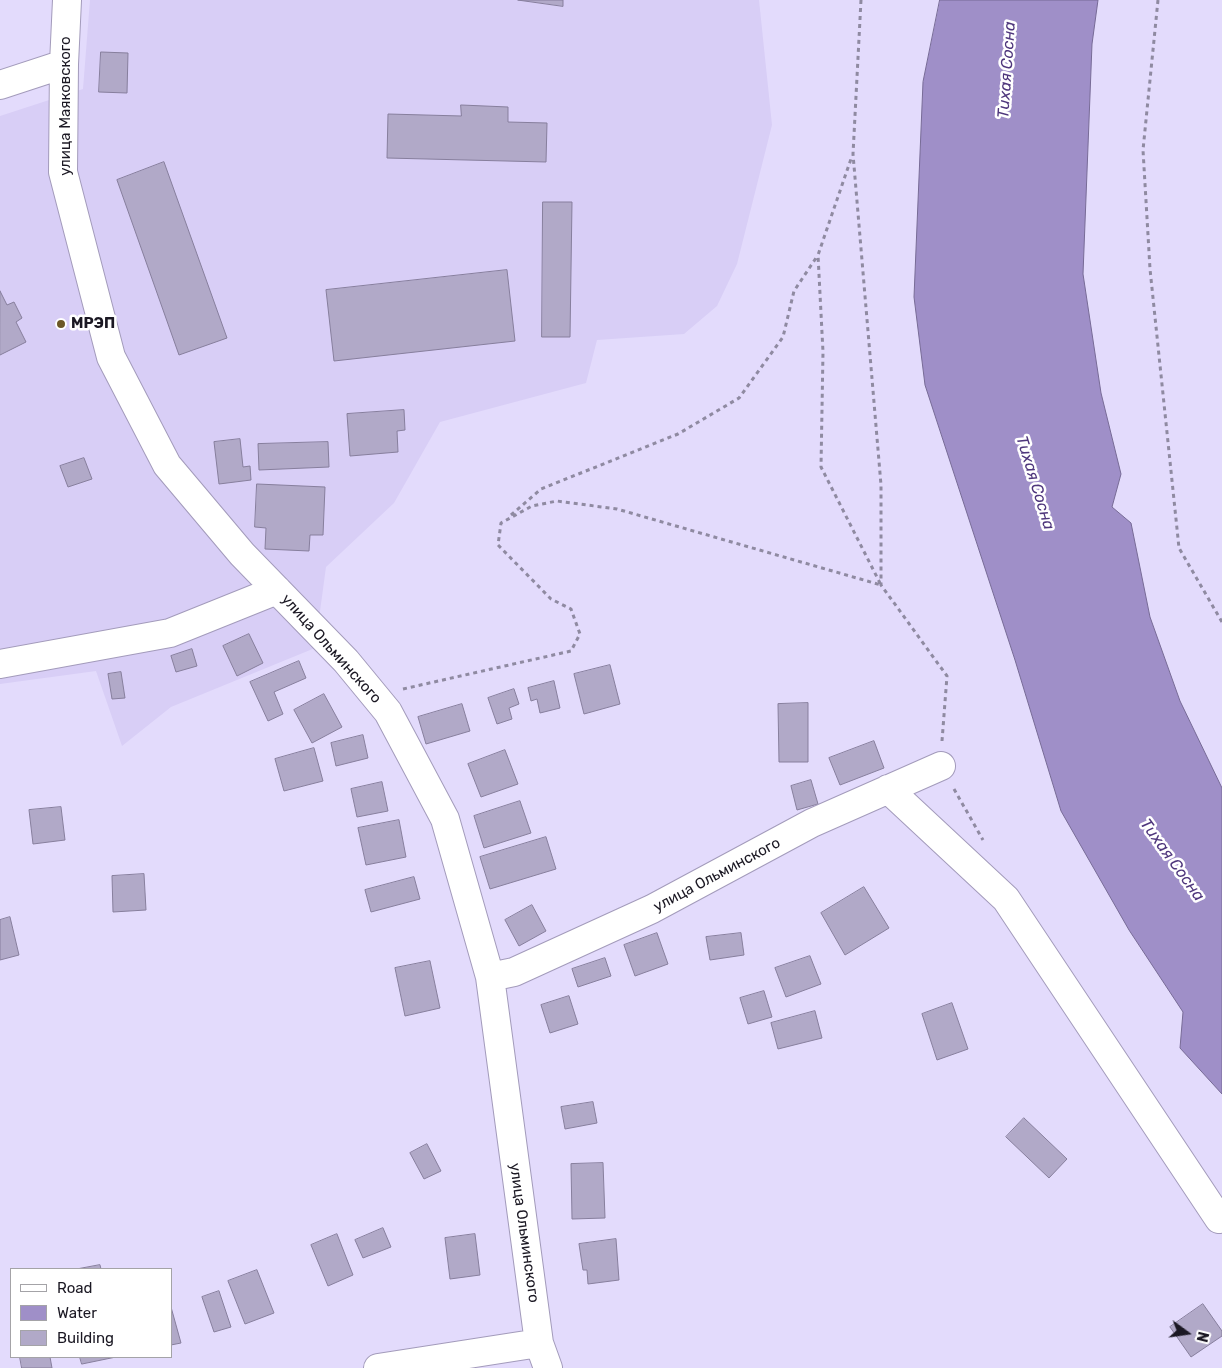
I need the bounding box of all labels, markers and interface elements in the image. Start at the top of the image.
water label: Тихая Сосна [994,21,1020,119]
street label: улица Маяковского [57,36,75,176]
place label: МРЭП [71,315,115,333]
marker: МРЭП [55,318,67,330]
water label: Тихая Сосна [1012,434,1058,532]
street label: улица Ольминского [277,591,385,707]
water label: Тихая Сосна [1136,815,1208,905]
street label: улица Ольминского [651,834,783,916]
street label: улица Ольминского [505,1162,543,1304]
legend [10,1268,172,1358]
text: Road [57,1279,93,1297]
text: Water [57,1304,97,1322]
north arrow [1162,1308,1212,1358]
text: Building [57,1329,114,1347]
text: N [1193,1330,1212,1344]

